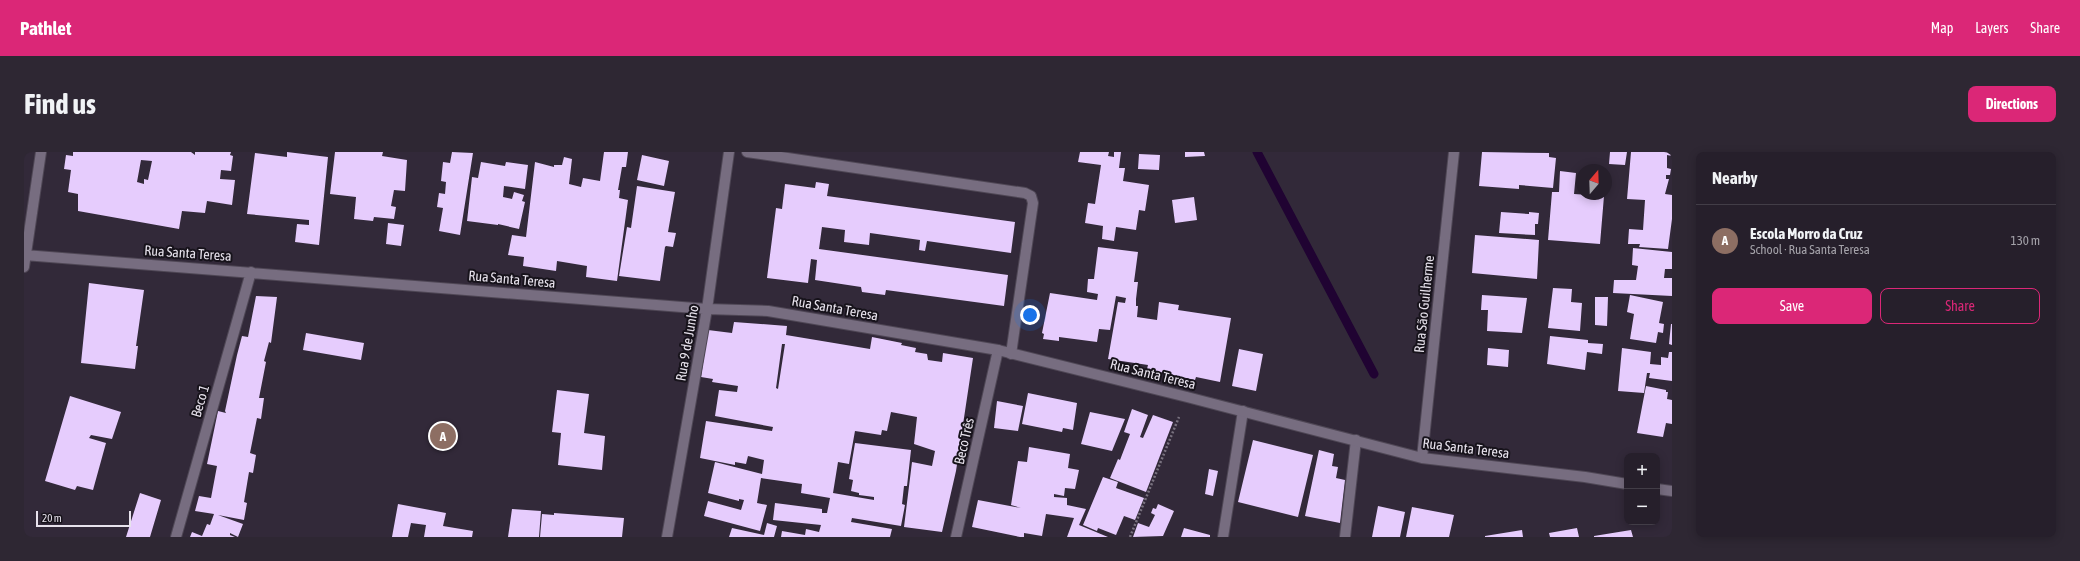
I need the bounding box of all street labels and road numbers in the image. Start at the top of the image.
street label: Rua Santa Teresa [144,242,232,264]
street label: Rua São Guilherme [1411,254,1437,354]
street label: Rua Santa Teresa [468,267,556,291]
street label: Rua Santa Teresa [791,293,879,323]
street label: Rua 9 de Junho [672,304,702,382]
street label: Rua Santa Teresa [1109,356,1197,392]
street label: Beco 1 [188,383,212,419]
street label: Beco Três [951,416,977,466]
street label: Rua Santa Teresa [1422,435,1510,461]

